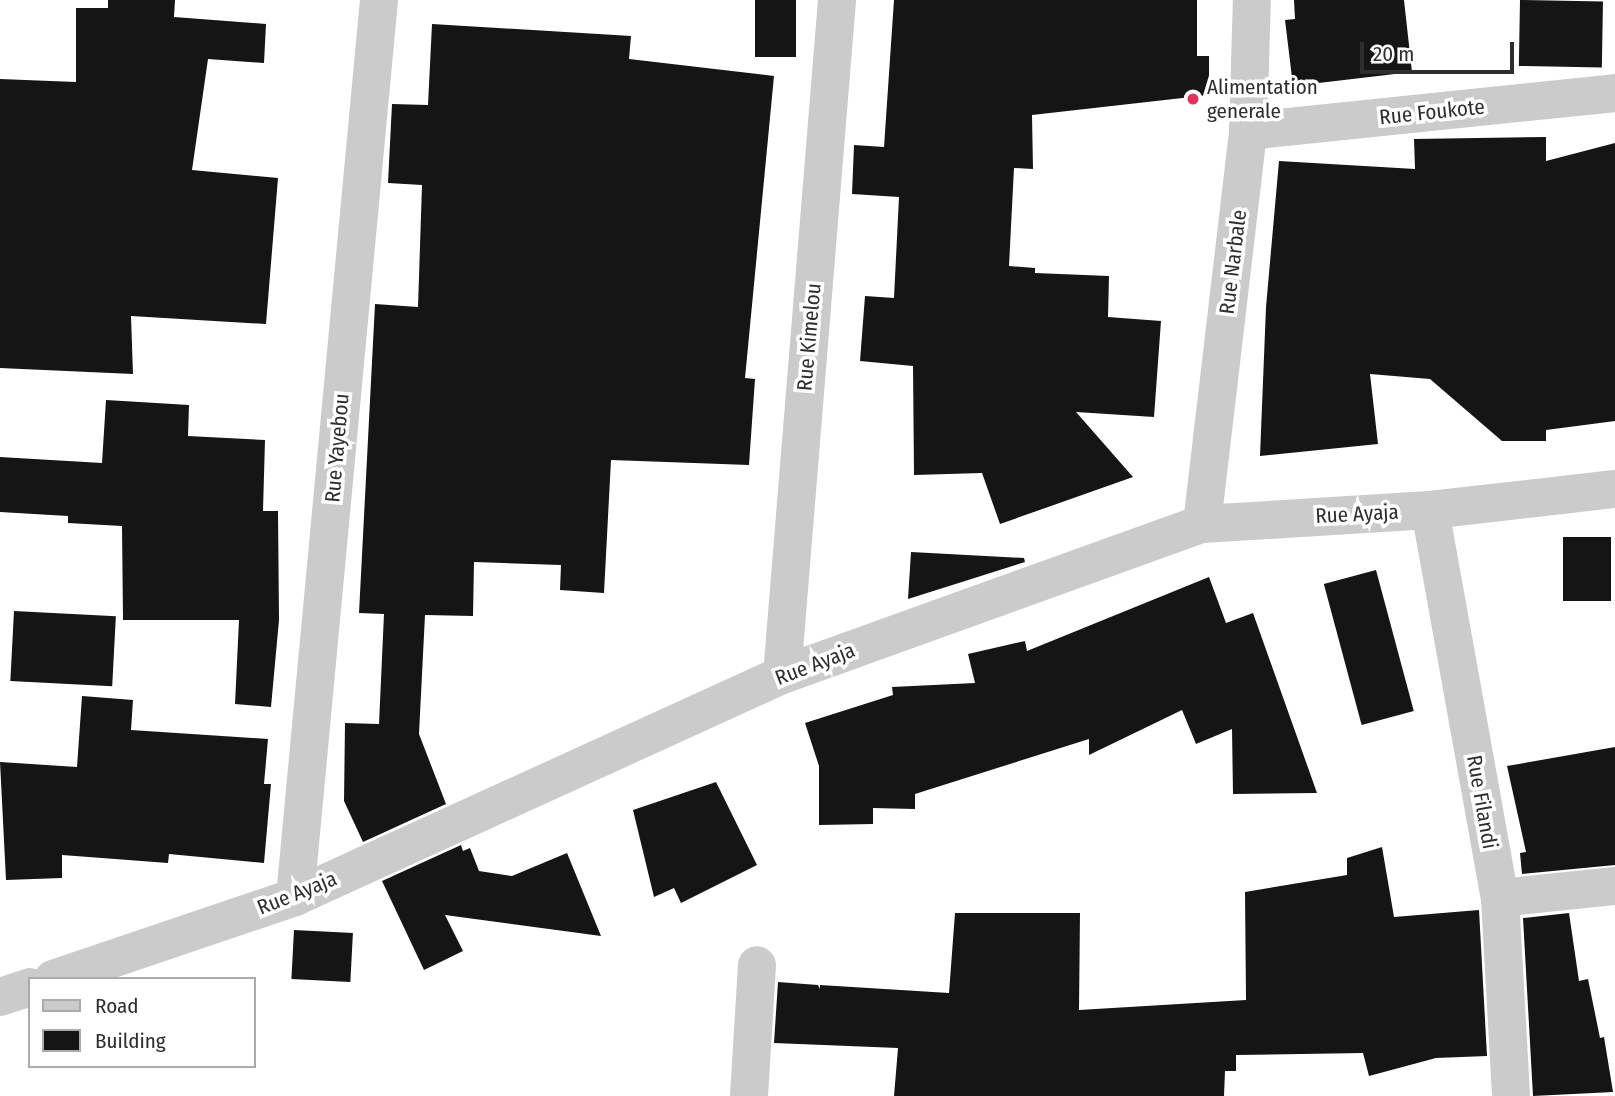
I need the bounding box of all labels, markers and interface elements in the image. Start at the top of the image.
scale bar [1363,28,1517,72]
text: 20 m [1373,41,1414,67]
place label: Alimentation generale [1207,74,1318,124]
marker: Alimentation generale [1185,91,1201,107]
street label: Rue Foukote [1378,94,1486,130]
street label: Rue Narbale [1214,208,1252,316]
street label: Rue Kimelou [792,282,826,392]
street label: Rue Yayebou [320,392,354,504]
street label: Rue Ayaja [1315,499,1399,529]
street label: Rue Ayaja [771,637,859,691]
street label: Rue Filandi [1461,753,1503,851]
street label: Rue Ayaja [254,866,340,920]
legend [28,977,256,1068]
text: Road [95,993,139,1019]
text: Building [95,1028,166,1054]

